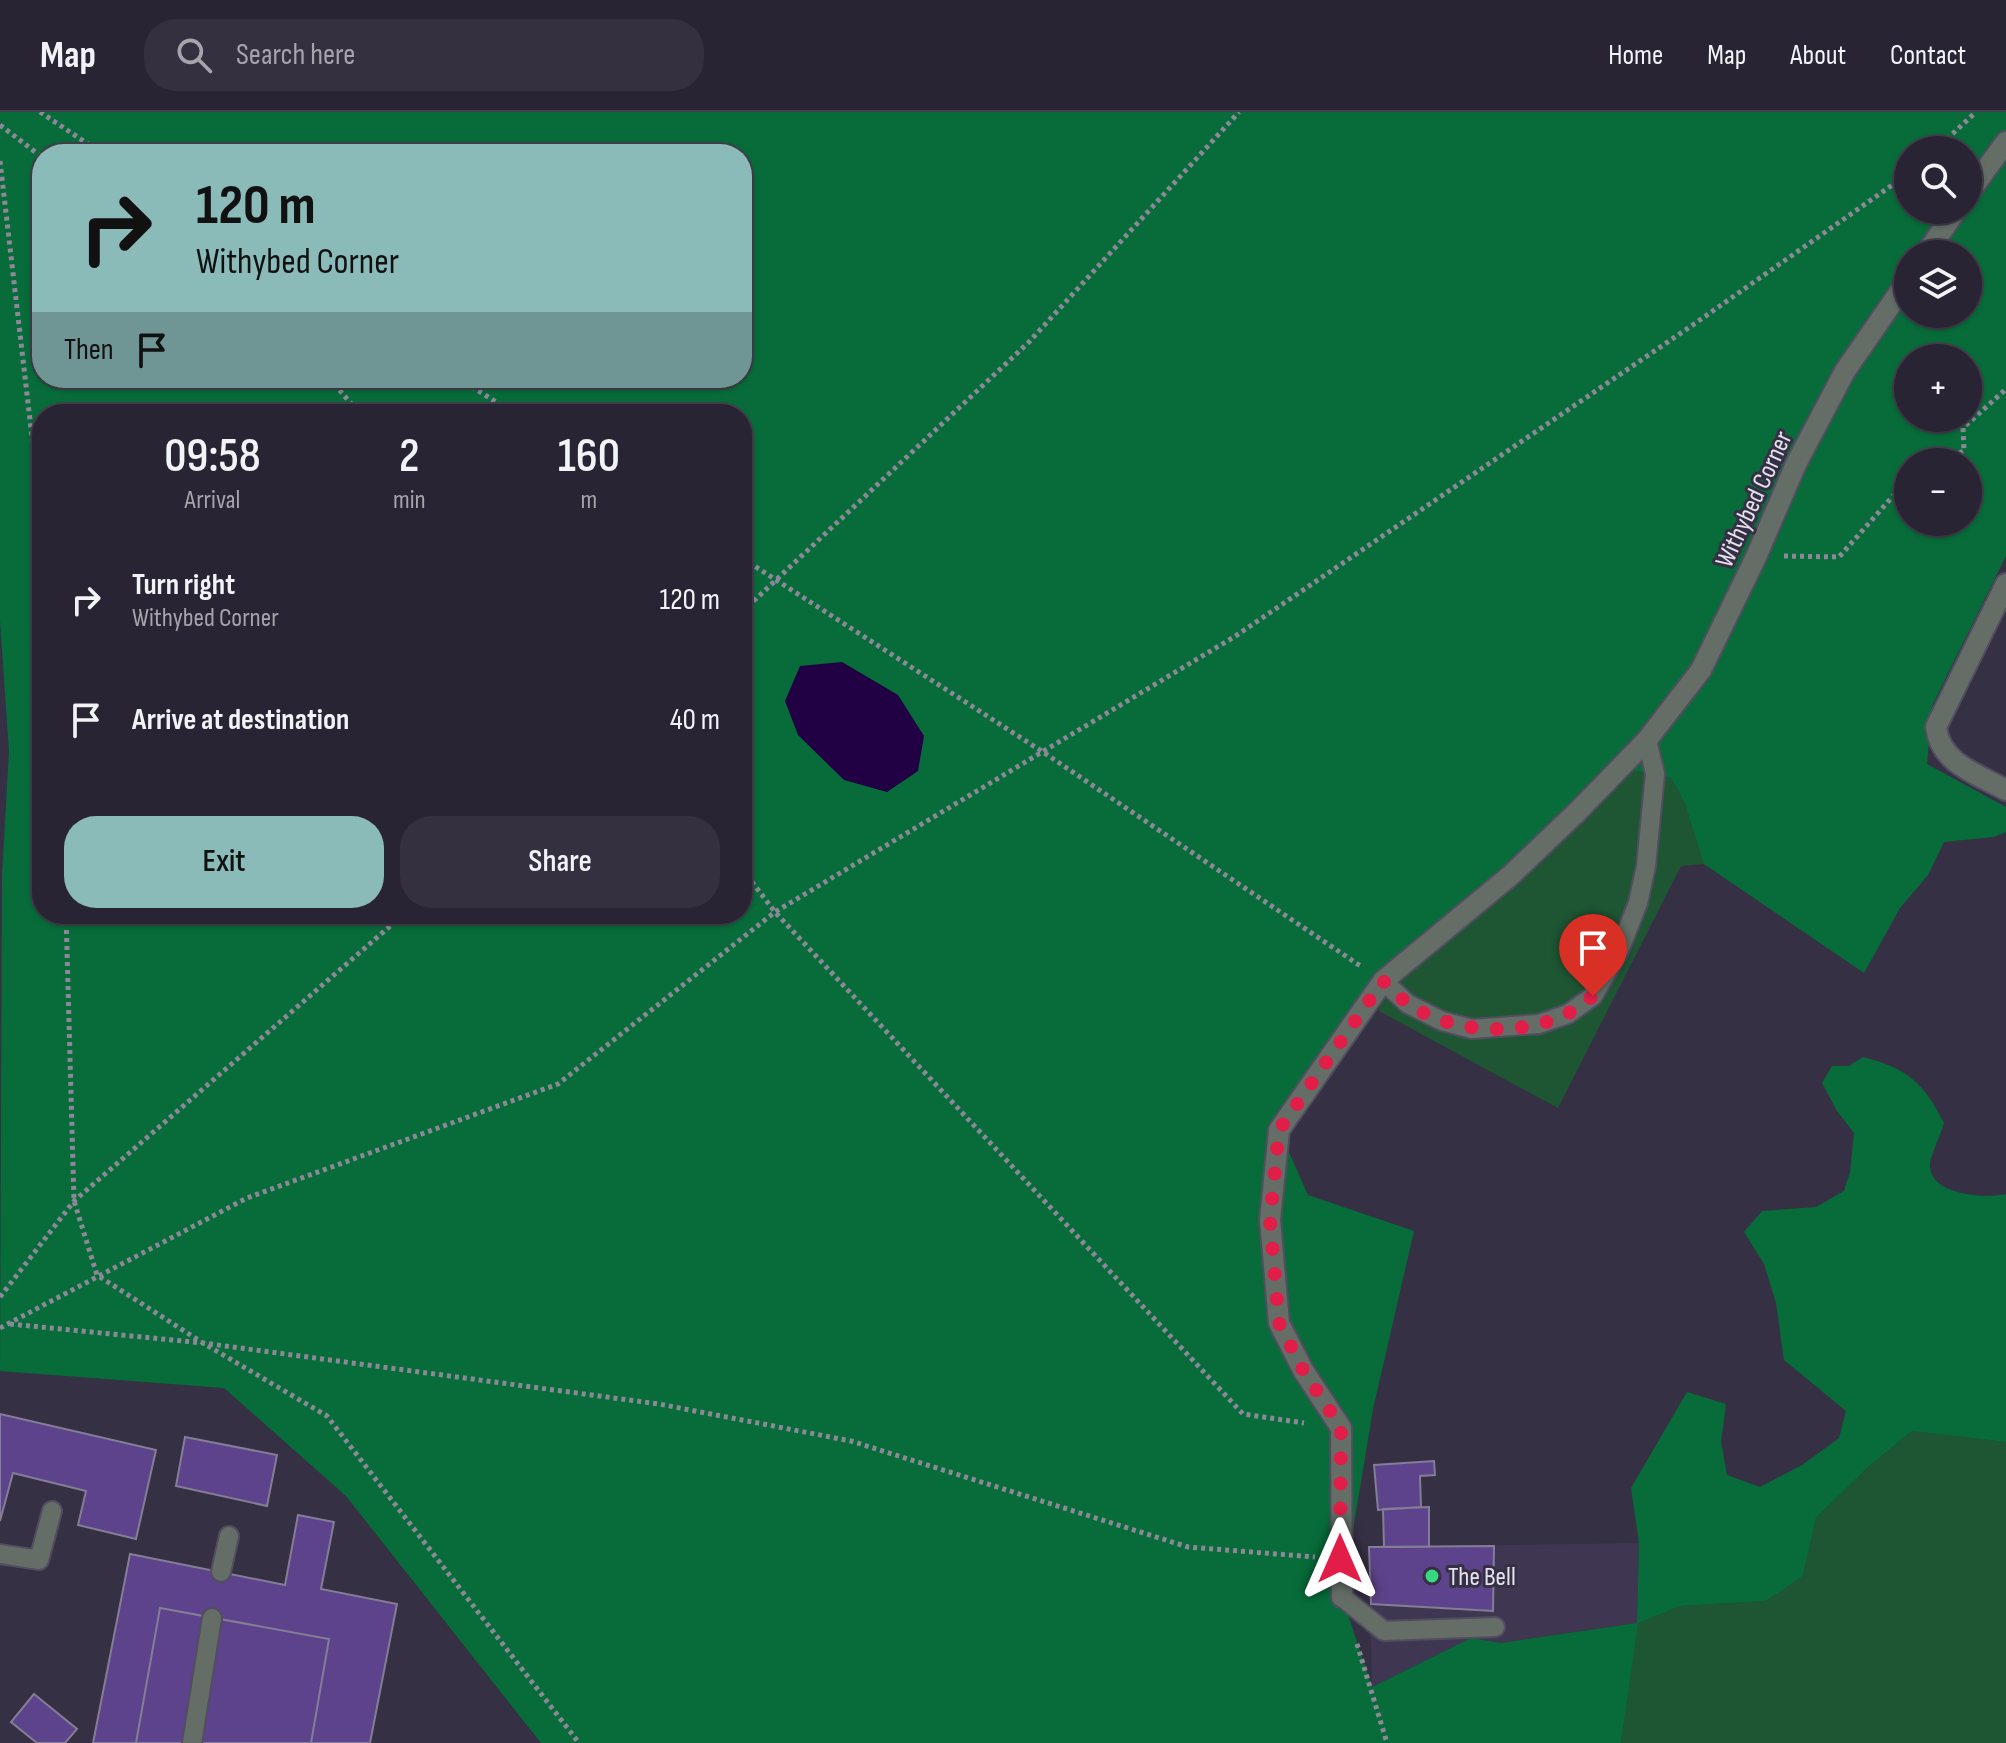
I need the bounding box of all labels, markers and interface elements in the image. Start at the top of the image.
search box [144,19,704,91]
text: Map [40,33,96,78]
icon: search [172,33,216,77]
text: Search here [236,37,355,73]
text: Home [1608,39,1663,72]
text: Map [1707,39,1746,72]
text: About [1790,39,1846,72]
text: Contact [1890,39,1966,72]
map controls [1894,136,1982,536]
button: search [1894,136,1982,224]
text: 120 m [196,173,316,240]
icon: right [64,176,168,280]
button: layers [1894,240,1982,328]
text: Withybed Corner [196,241,399,284]
icon: arrive [130,328,174,372]
text: Then [64,332,114,368]
button: + [1894,344,1982,432]
street label: Withybed Corner [1709,426,1800,573]
text: 09:58 [164,428,261,485]
text: 2 [399,428,420,485]
text: 160 [558,428,620,485]
button: − [1894,448,1982,536]
text: Arrival [185,485,240,516]
text: min [393,485,426,516]
text: m [580,485,597,516]
text: Turn right [132,567,235,603]
icon: right [64,578,108,622]
text: 120 m [659,582,720,618]
text: Withybed Corner [132,603,279,634]
icon: arrive [64,698,108,742]
text: Arrive at destination [132,702,349,738]
text: 40 m [670,702,720,738]
button: Exit [64,816,384,908]
button: Share [400,816,720,908]
pin [1559,914,1627,996]
icon: arrive [1571,926,1615,970]
position arrow [1298,1517,1382,1601]
place label: The Bell [1448,1562,1516,1593]
marker: The Bell [1423,1567,1441,1585]

